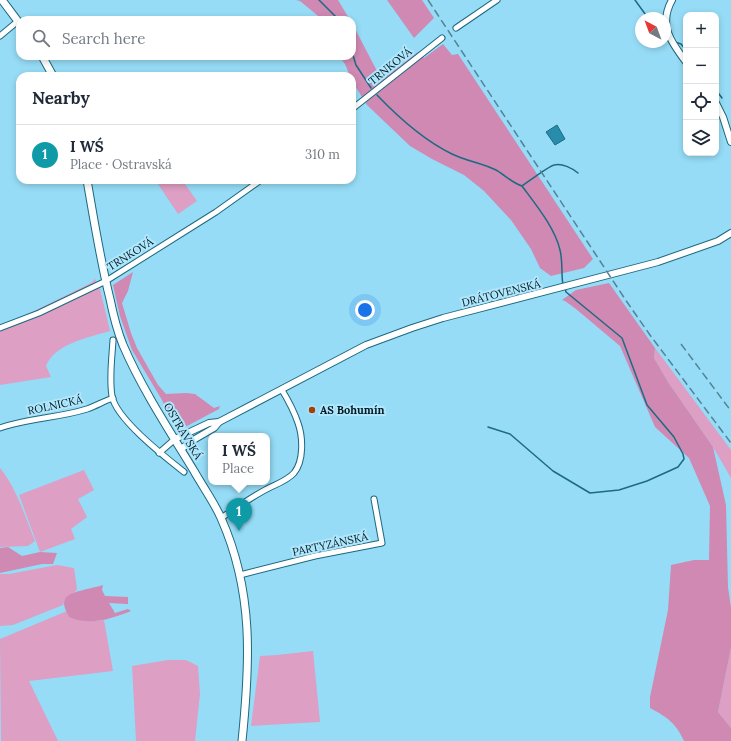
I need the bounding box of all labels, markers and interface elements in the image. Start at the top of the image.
north arrow [635,12,671,48]
map controls [683,12,719,156]
button: + [683,12,719,48]
search box [16,16,356,60]
icon: search [30,27,52,49]
text: Search here [62,29,145,48]
street label: TRNKOVÁ [365,44,415,88]
button: − [683,48,719,84]
button: locate [683,84,719,120]
text: Nearby [32,87,90,109]
button: layers [683,120,719,156]
text: I WŚ [70,137,104,156]
text: 1 [42,146,48,163]
text: 310 m [305,146,340,163]
text: Place · Ostravská [70,156,172,173]
street label: TRNKOVÁ [104,234,157,274]
street label: DRÁTOVENSKÁ [460,276,543,310]
your location [355,300,375,320]
street label: ROLNICKÁ [26,392,85,418]
street label: OSTRAVSKÁ [161,400,206,463]
place label: AS Bohumín [320,403,385,417]
marker: AS Bohumín [307,405,317,415]
popup [208,433,270,485]
text: I WŚ [222,441,256,460]
text: Place [222,460,254,477]
pin: 1 [226,498,252,531]
street label: PARTYZÁNSKÁ [291,529,370,559]

